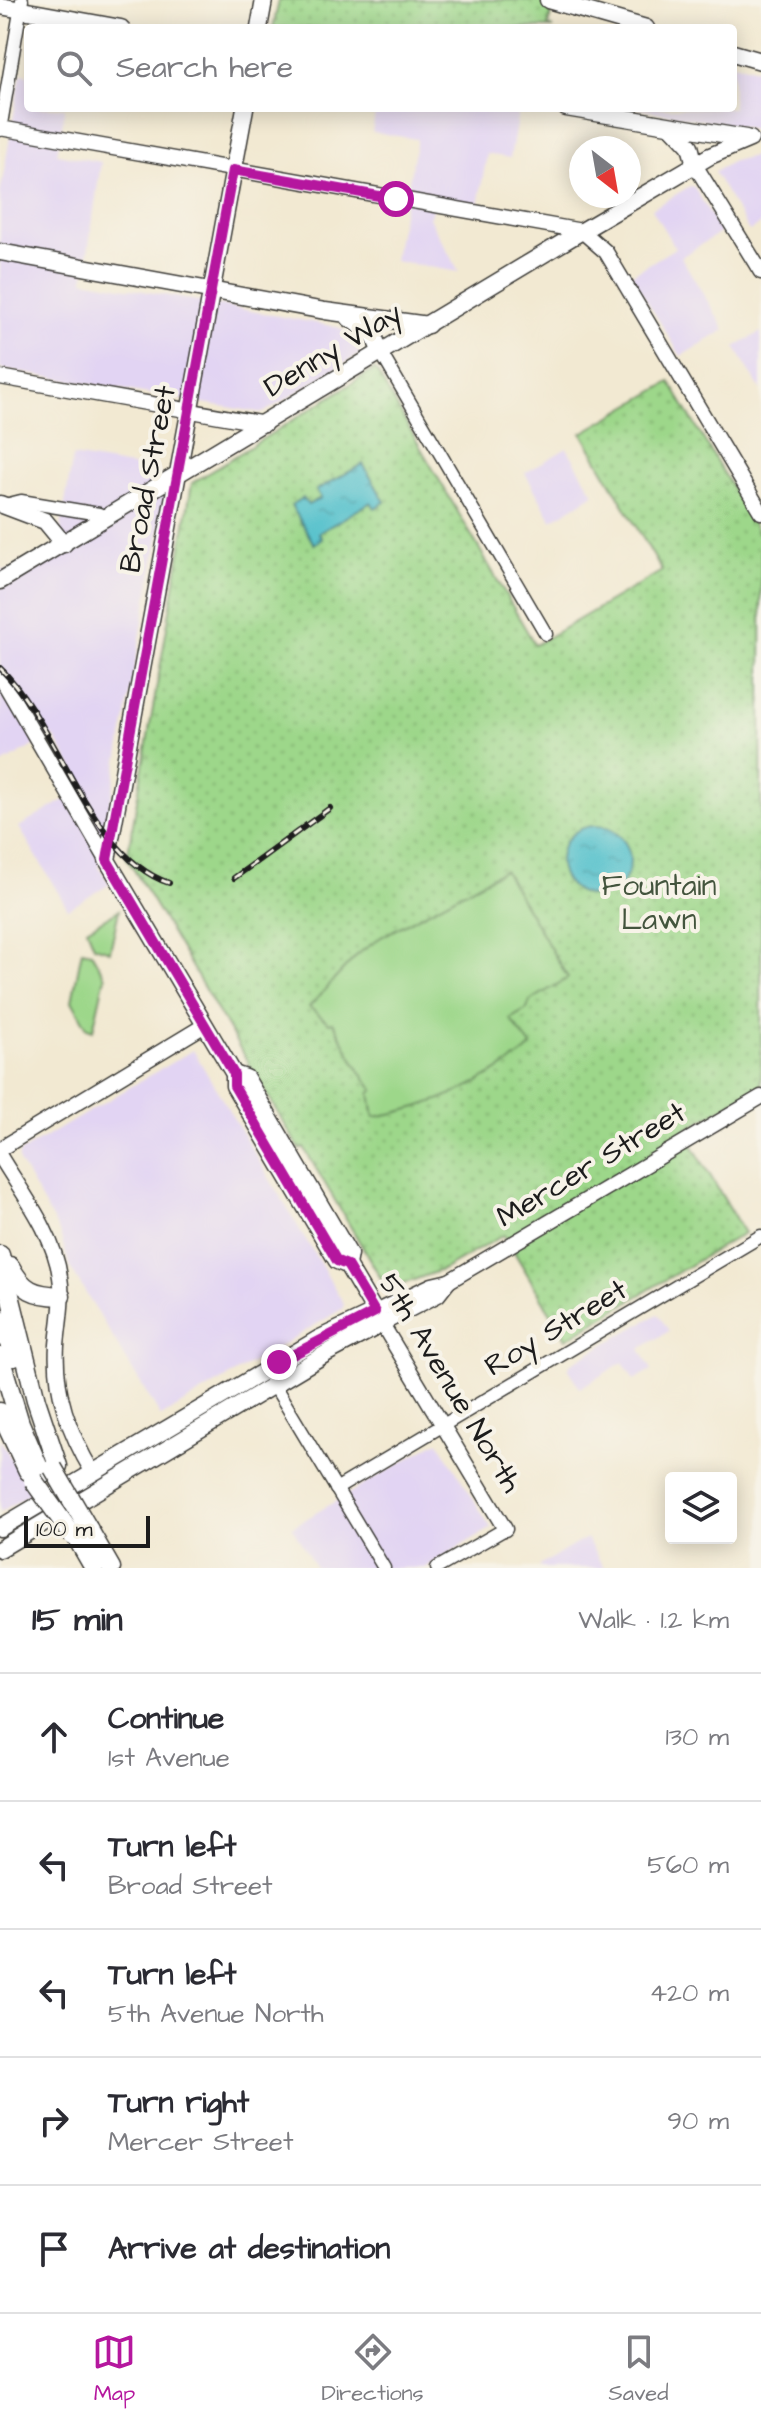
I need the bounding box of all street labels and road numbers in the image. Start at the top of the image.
street label: Denny Way [256,292,410,409]
street label: Broad Street [109,382,187,576]
street label: Mercer Street [488,1092,694,1238]
street label: 5th Avenue North [368,1265,532,1501]
street label: Roy Street [477,1269,636,1388]

